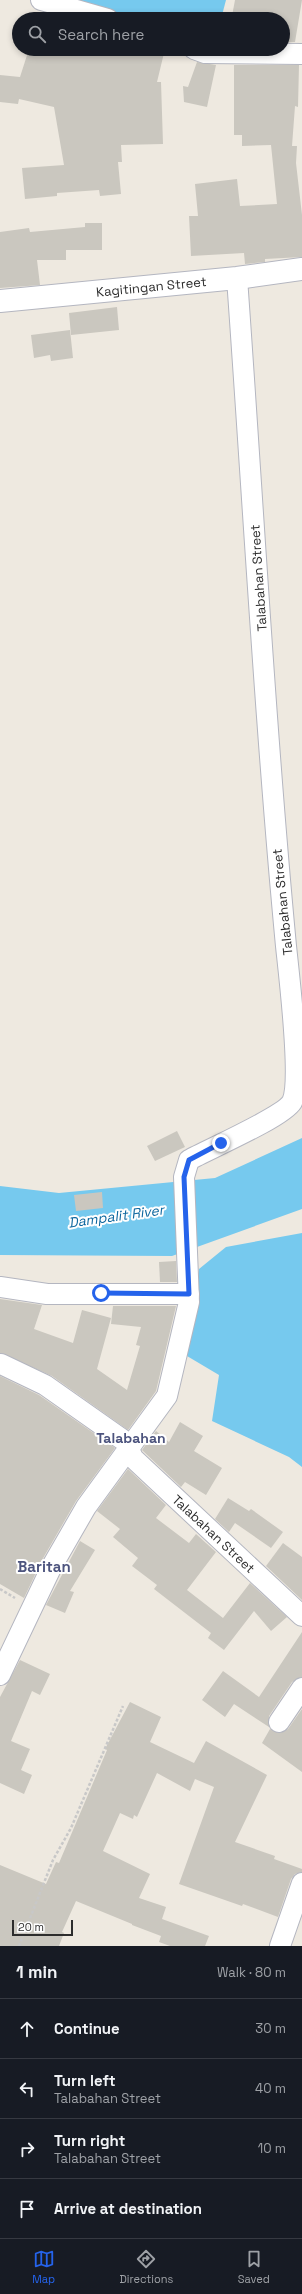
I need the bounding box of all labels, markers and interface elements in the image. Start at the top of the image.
search box [12,12,290,56]
icon: search [26,23,48,45]
text: Search here [58,25,144,44]
street label: Kagitingan Street [95,273,207,301]
street label: Talabahan Street [246,524,271,632]
street label: Talabahan Street [268,848,297,956]
route end [212,1134,230,1152]
water label: Dampalit River [67,1200,167,1232]
route start [92,1284,110,1302]
district label: Talabahan [96,1429,166,1447]
street label: Talabahan Street [169,1491,258,1577]
district label: Baritan [17,1557,71,1576]
scale bar [12,1918,73,1937]
text: 20 m [18,1920,44,1934]
text: 1 min [16,1961,58,1983]
text: Walk · 80 m [217,1964,286,1981]
icon: ahead [16,2018,38,2040]
text: Continue [54,2019,120,2038]
text: 30 m [255,2020,286,2037]
text: Turn left [54,2071,116,2090]
icon: left [16,2078,38,2100]
text: 40 m [255,2080,286,2097]
text: Talabahan Street [54,2090,161,2107]
text: Turn right [54,2131,125,2150]
icon: right [16,2138,38,2160]
text: 10 m [258,2140,286,2157]
text: Talabahan Street [54,2150,161,2167]
icon: arrive [16,2198,38,2220]
text: Arrive at destination [54,2199,202,2218]
tab: Map [32,2248,55,2286]
tab: Directions [119,2248,173,2286]
tab: Saved [238,2248,270,2286]

